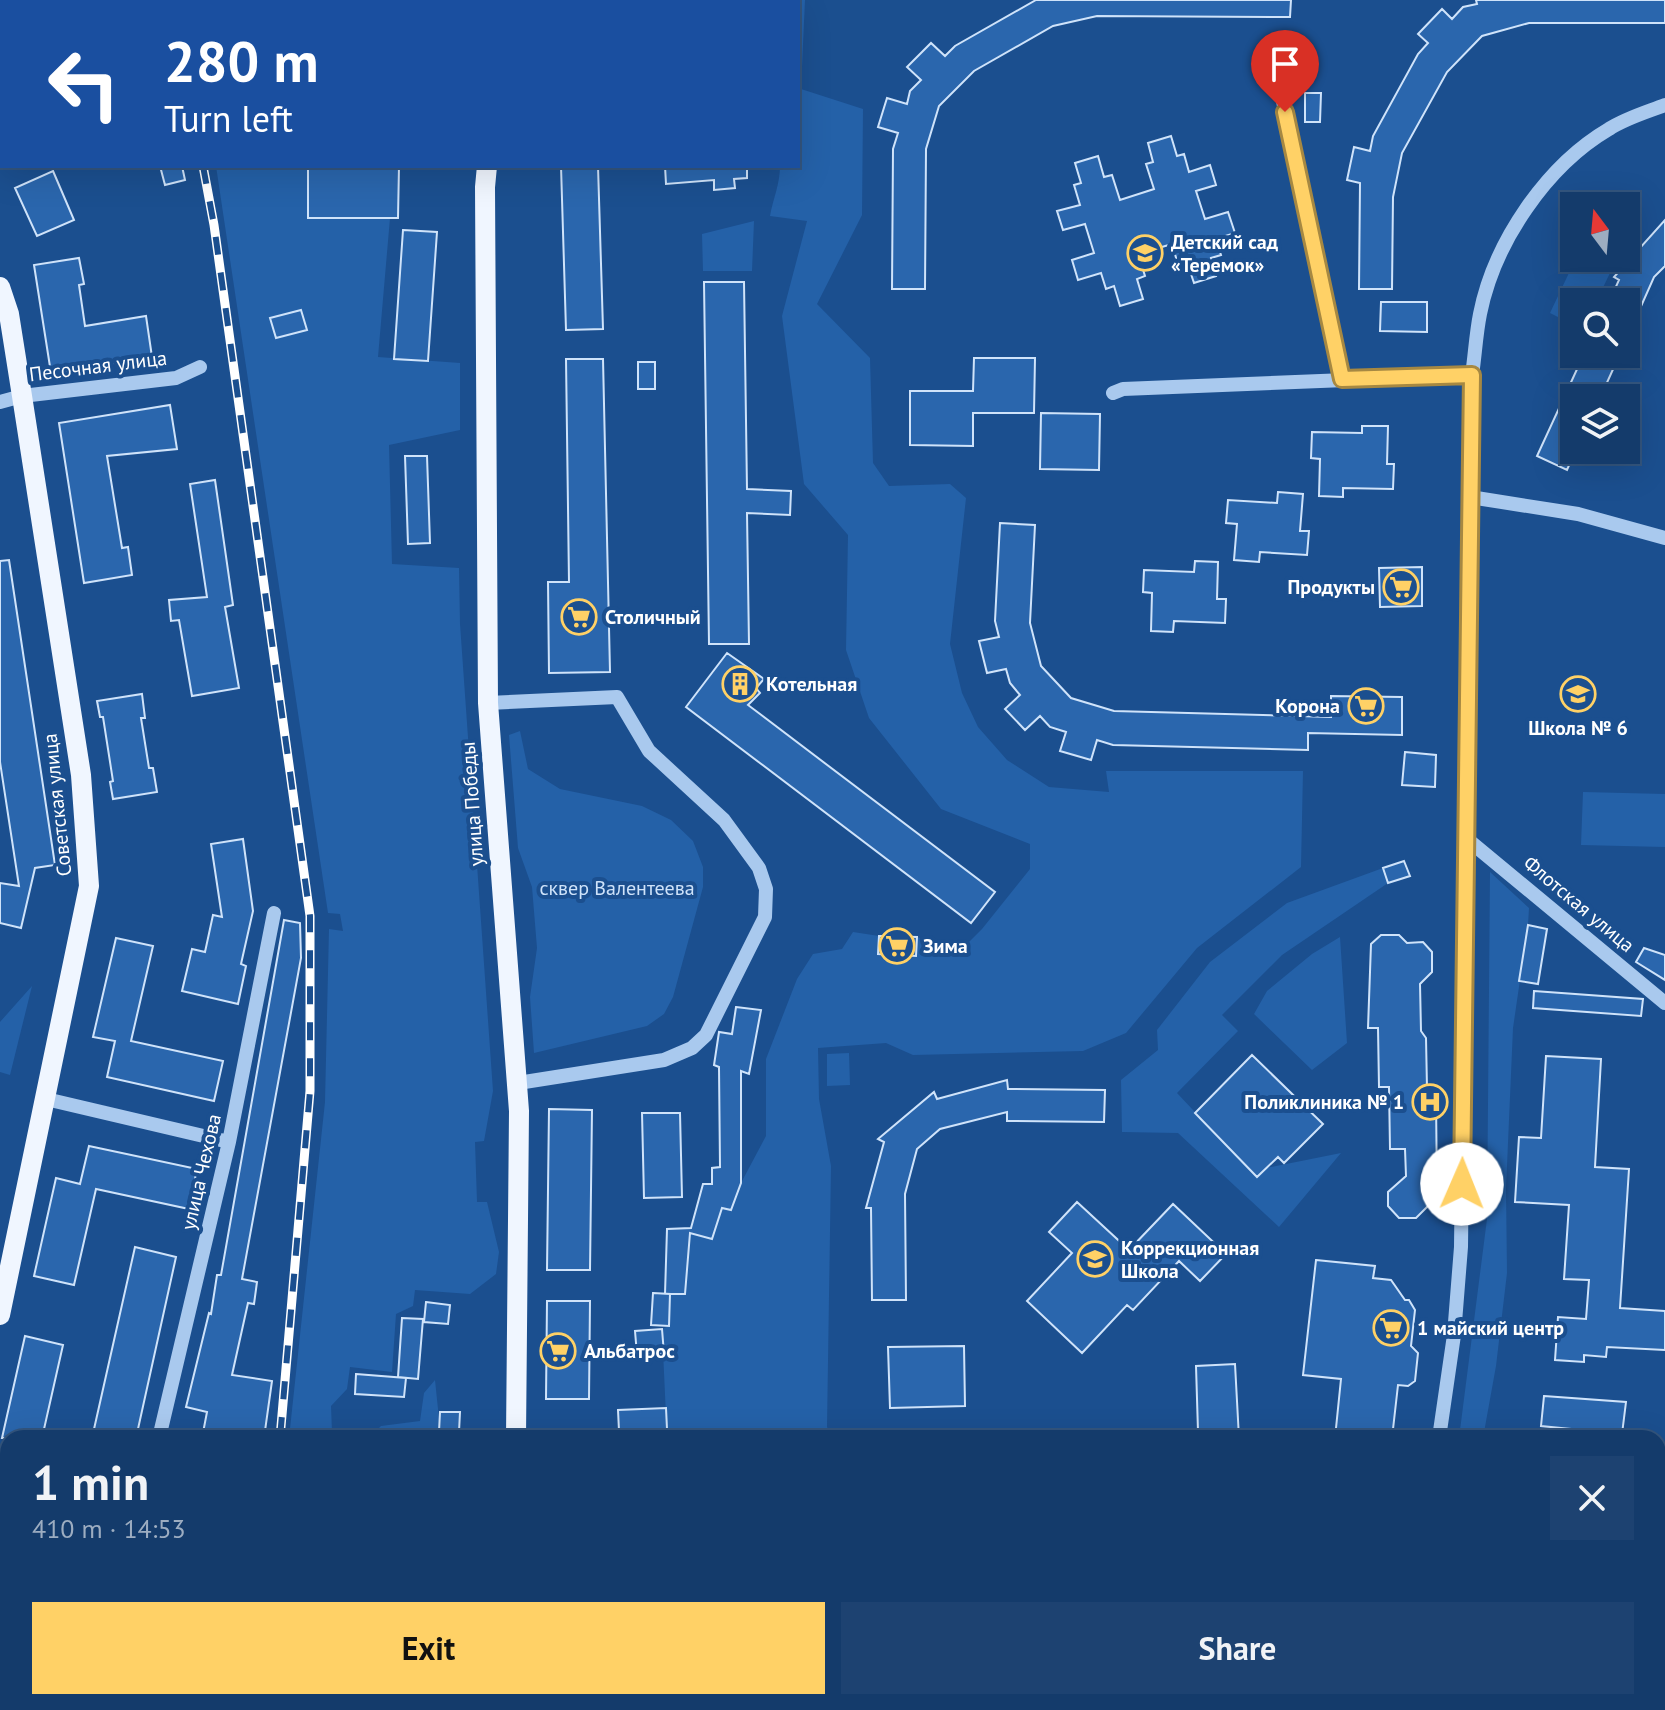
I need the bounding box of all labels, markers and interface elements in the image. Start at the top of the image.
text: 280 m [164,25,319,97]
pin [1251,30,1319,112]
icon: left [32,32,136,136]
icon: arrive [1263,42,1307,86]
text: Turn left [164,95,293,142]
north arrow [1560,192,1640,272]
map controls [1560,192,1640,464]
place label: Детский сад «Теремок» [1171,229,1279,278]
school or university icon: Детский сад «Теремок» [1126,234,1164,272]
button: search [1560,288,1640,368]
street label: Песочная улица [28,345,168,387]
button: layers [1560,384,1640,464]
supermarket icon: Продукты [1382,568,1420,606]
place label: Продукты [1288,574,1375,600]
supermarket icon: Столичный [560,598,598,636]
place label: Столичный [605,604,701,630]
building icon: Котельная [721,665,759,703]
place label: Котельная [766,671,857,697]
school or university icon: Школа № 6 [1559,675,1597,713]
supermarket icon: Корона [1347,687,1385,725]
place label: Корона [1275,693,1340,719]
place label: Школа № 6 [1528,715,1628,741]
street label: Советская улица [37,732,77,878]
street label: улица Победы [455,741,489,867]
street label: Флотская улица [1518,850,1640,958]
park label: сквер Валентеева [539,875,695,901]
supermarket icon: Зима [878,927,916,965]
place label: Зима [923,933,968,959]
hospital icon: Поликлиника № 1 [1411,1083,1449,1121]
place label: Поликлиника № 1 [1244,1089,1404,1115]
street label: улица Чехова [175,1111,227,1233]
position arrow [1420,1142,1504,1226]
place label: Коррекционная Школа [1121,1235,1259,1284]
school or university icon: Коррекционная Школа [1076,1240,1114,1278]
supermarket icon: 1 майский центр [1372,1309,1410,1347]
place label: 1 майский центр [1417,1315,1564,1341]
supermarket icon: Альбатрос [539,1332,577,1370]
place label: Альбатрос [584,1338,675,1364]
text: 1 min [32,1451,149,1513]
button: close [1550,1456,1634,1540]
text: 410 m · 14:53 [32,1512,186,1545]
button: Exit [32,1602,825,1694]
button: Share [841,1602,1634,1694]

